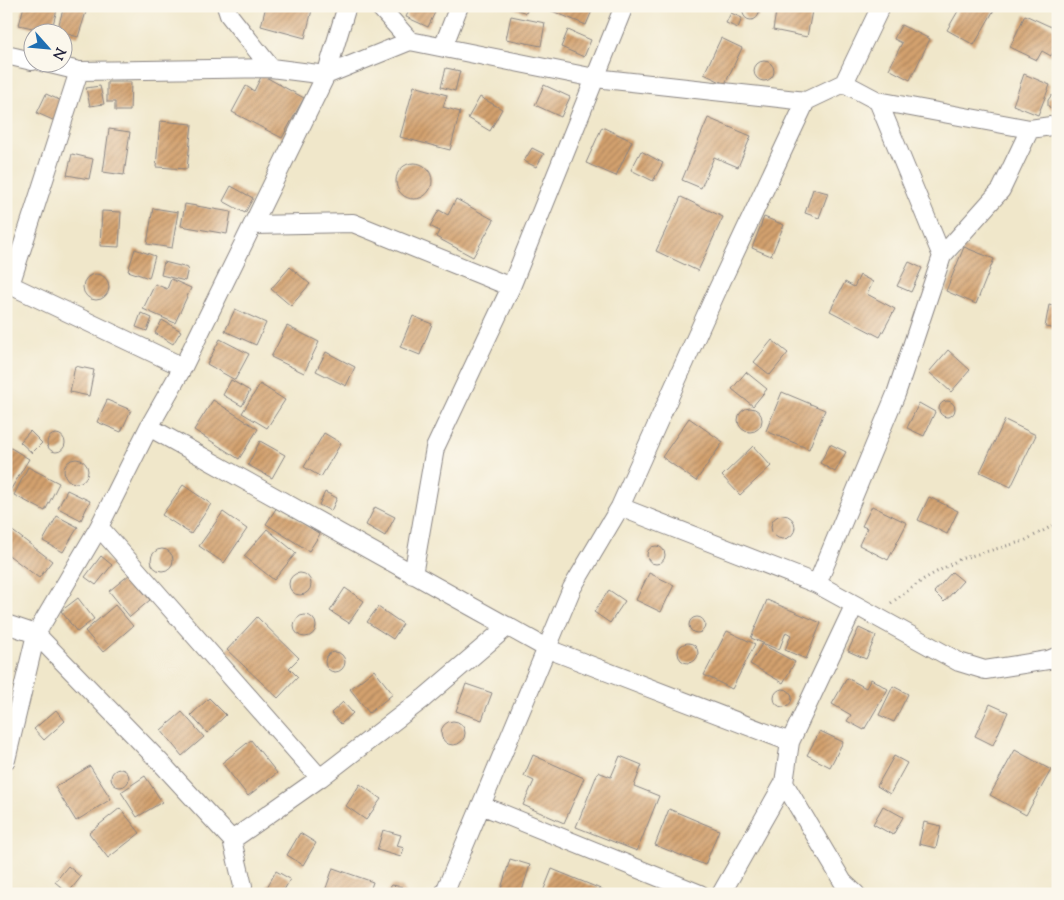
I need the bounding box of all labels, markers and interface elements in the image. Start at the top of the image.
north arrow [22,22,72,72]
text: N [46,43,69,63]

